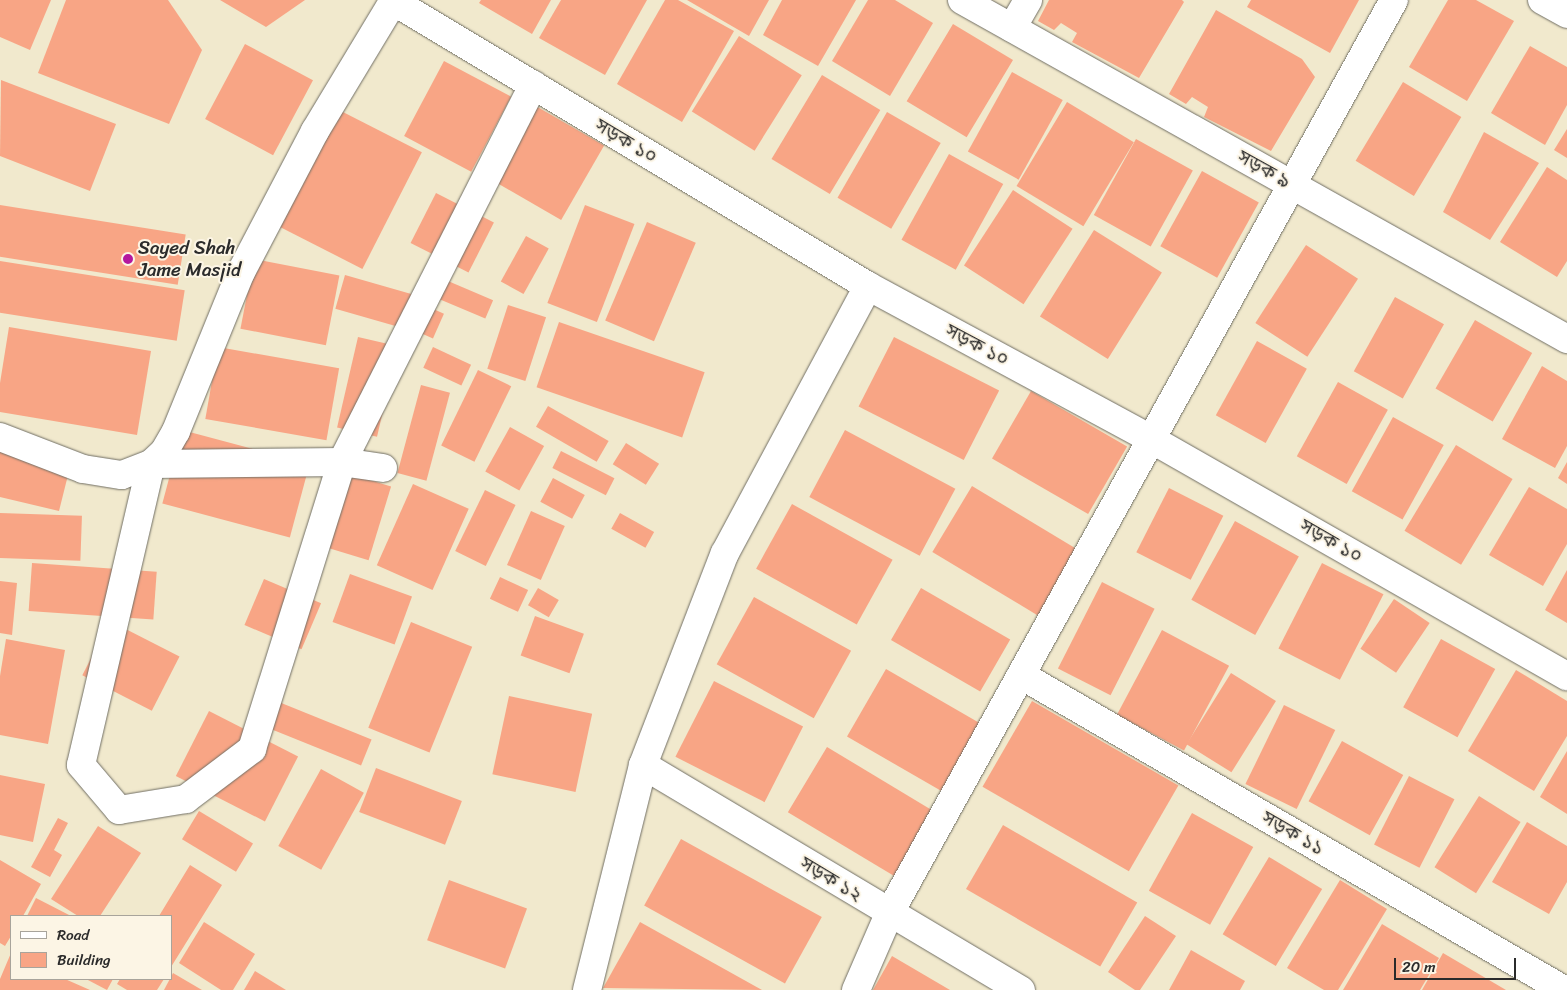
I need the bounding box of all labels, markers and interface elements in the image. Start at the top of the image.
street label: সড়ক ১০ [591,114,661,168]
street label: সড়ক ৯ [1234,145,1294,193]
place label: Sayed Shah Jame Masjid [138,237,241,281]
marker: Sayed Shah Jame Masjid [122,253,134,265]
street label: সড়ক ১০ [942,319,1012,371]
street label: সড়ক ১০ [1296,514,1366,568]
street label: সড়ক ১১ [1258,806,1328,860]
street label: সড়ক ১২ [796,852,866,906]
legend [10,915,172,980]
text: Road [57,922,89,948]
text: Building [57,947,111,973]
scale bar [1397,948,1520,980]
text: 20 m [1402,954,1436,980]

